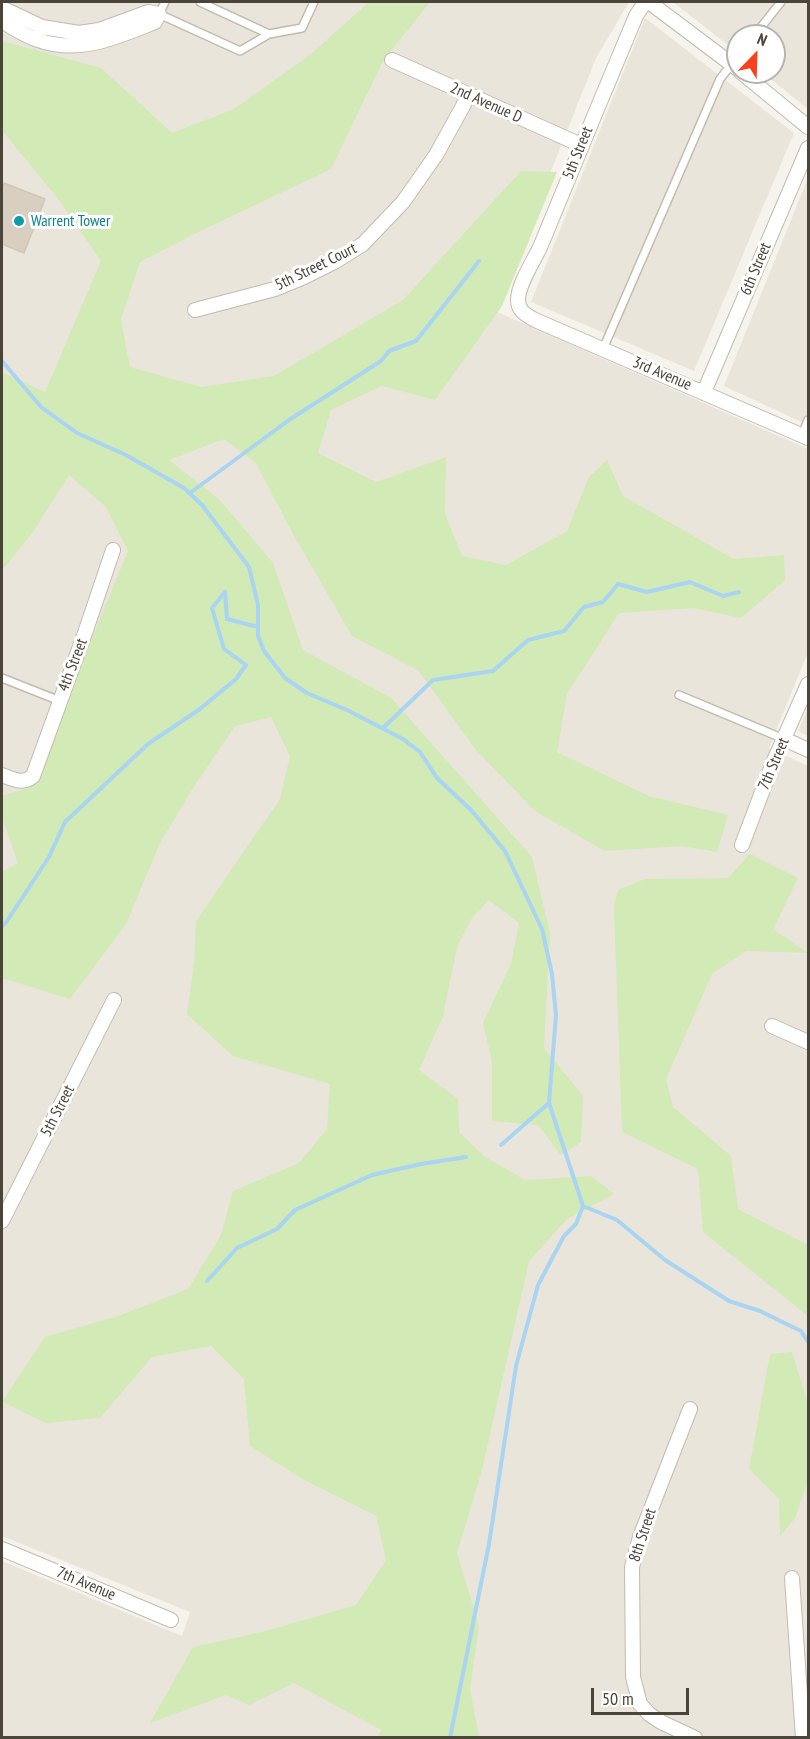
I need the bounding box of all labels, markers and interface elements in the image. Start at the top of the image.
north arrow [726,24,786,84]
text: N [754,28,770,50]
street label: 2nd Avenue D [447,79,525,127]
street label: 5th Street [559,124,597,182]
place label: Warrent Tower [31,211,110,231]
marker: Warrent Tower [12,214,26,228]
street label: 5th Street Court [272,239,360,295]
street label: 6th Street [736,240,776,298]
street label: 3rd Avenue [630,353,694,395]
street label: 4th Street [54,636,92,694]
street label: 7th Street [754,735,794,793]
street label: 5th Street [37,1082,79,1140]
street label: 8th Street [625,1506,661,1564]
street label: 7th Avenue [54,1563,118,1605]
scale bar [594,1676,692,1714]
text: 50 m [602,1687,634,1710]

